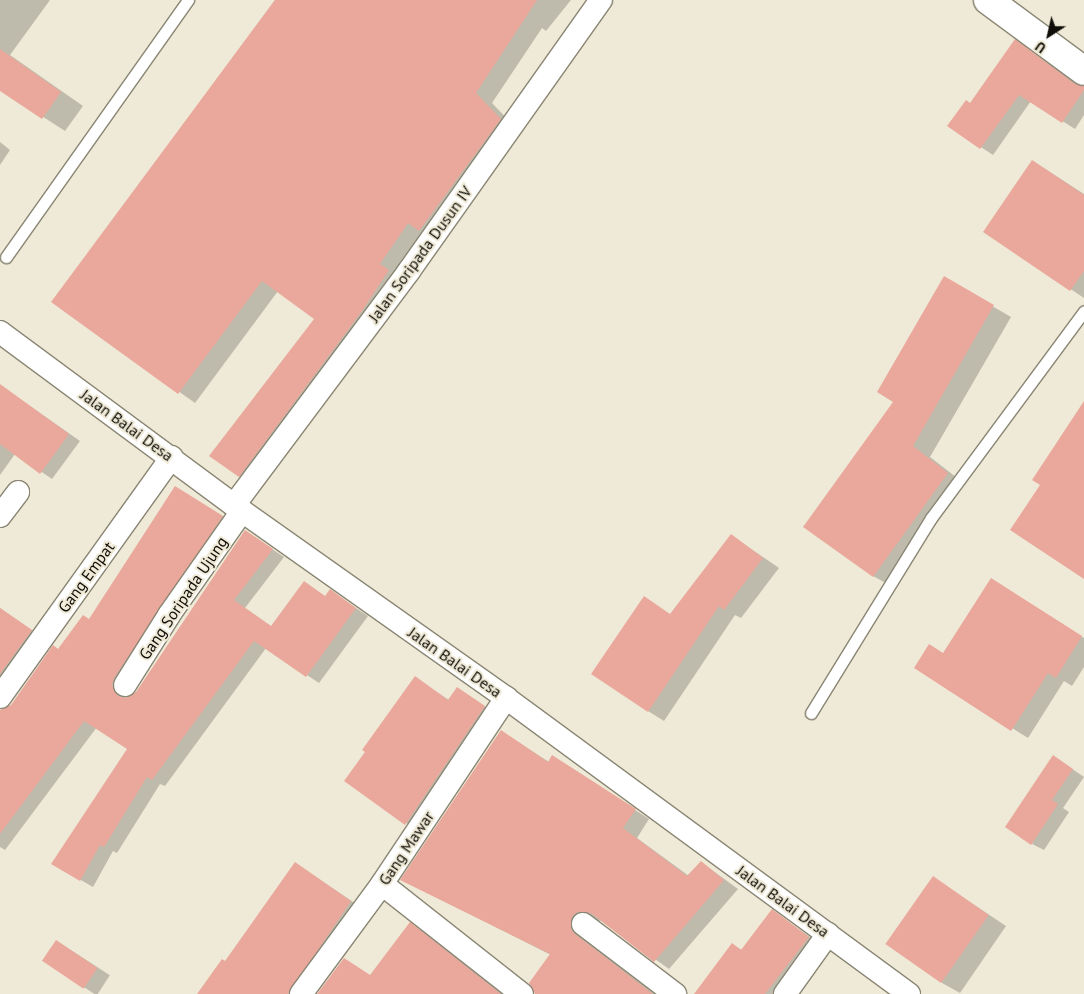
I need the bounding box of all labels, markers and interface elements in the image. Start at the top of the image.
north arrow [1024,10,1074,60]
text: U [1032,37,1049,57]
street label: Jalan Soripada Dusun IV [364,182,476,326]
street label: Jalan Balai Desa [77,385,177,465]
street label: Gang Soripada Ujung [135,533,231,663]
street label: Gang Empat [54,538,118,616]
street label: Jalan Balai Desa [404,623,506,701]
street label: Gang Mawar [374,807,438,889]
street label: Jalan Balai Desa [733,861,833,941]

